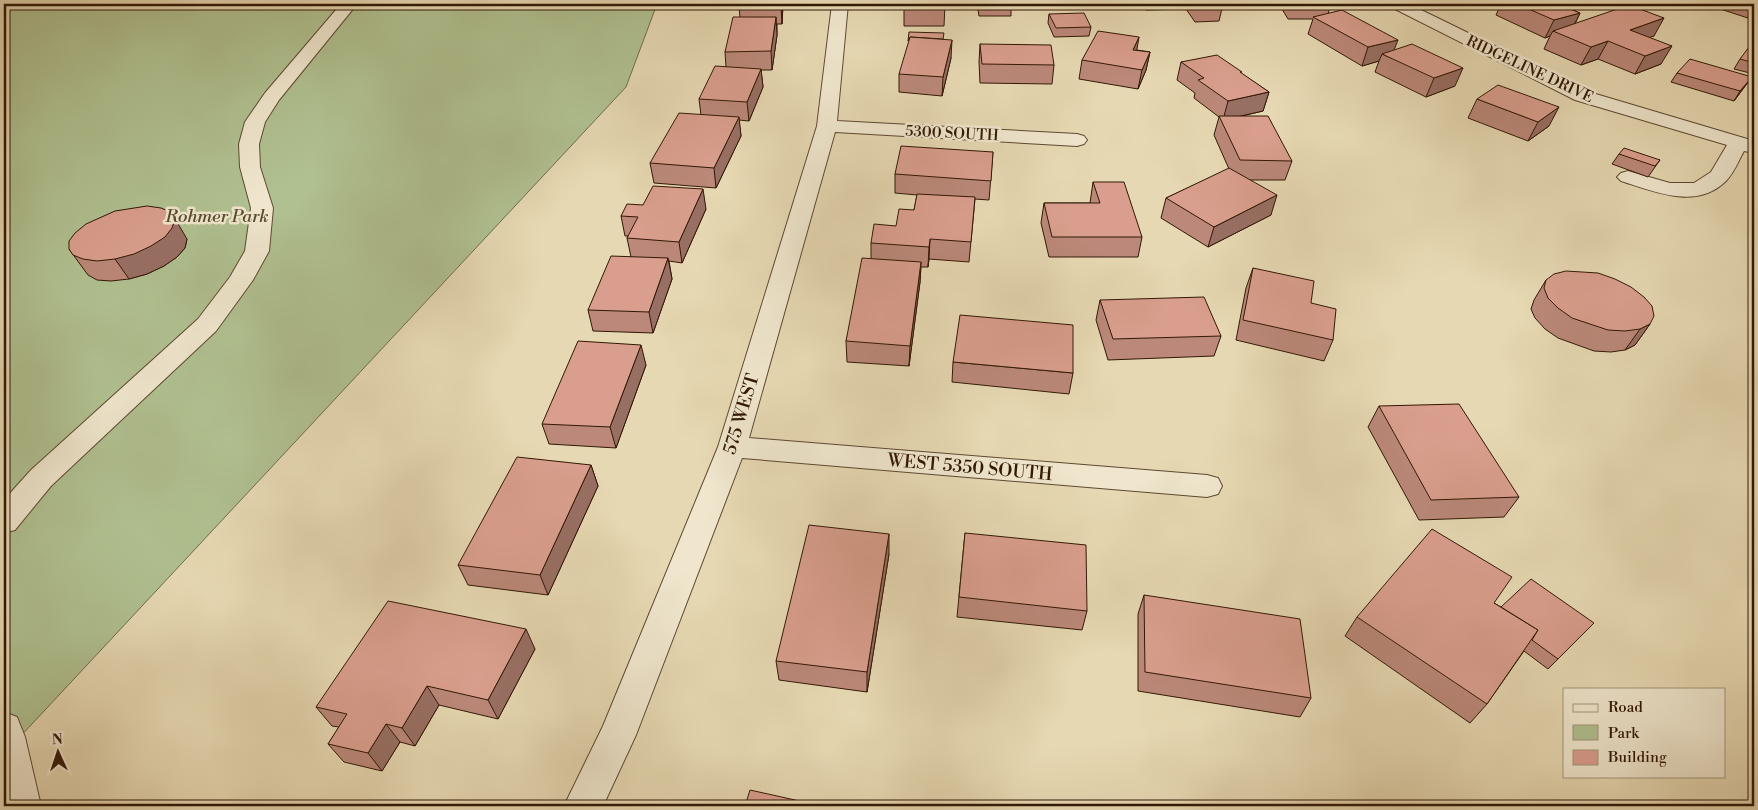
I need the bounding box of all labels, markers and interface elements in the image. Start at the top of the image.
street label: RIDGELINE DRIVE [1463,32,1596,107]
street label: 5300 SOUTH [905,122,999,145]
park label: Rohmer Park [164,205,269,228]
street label: 575 WEST [718,371,765,457]
street label: WEST 5350 SOUTH [885,449,1054,486]
legend [1563,688,1726,778]
text: Road [1608,698,1643,717]
text: Park [1608,724,1640,743]
north arrow [32,728,82,778]
text: N [51,731,63,749]
text: Building [1607,748,1667,767]

